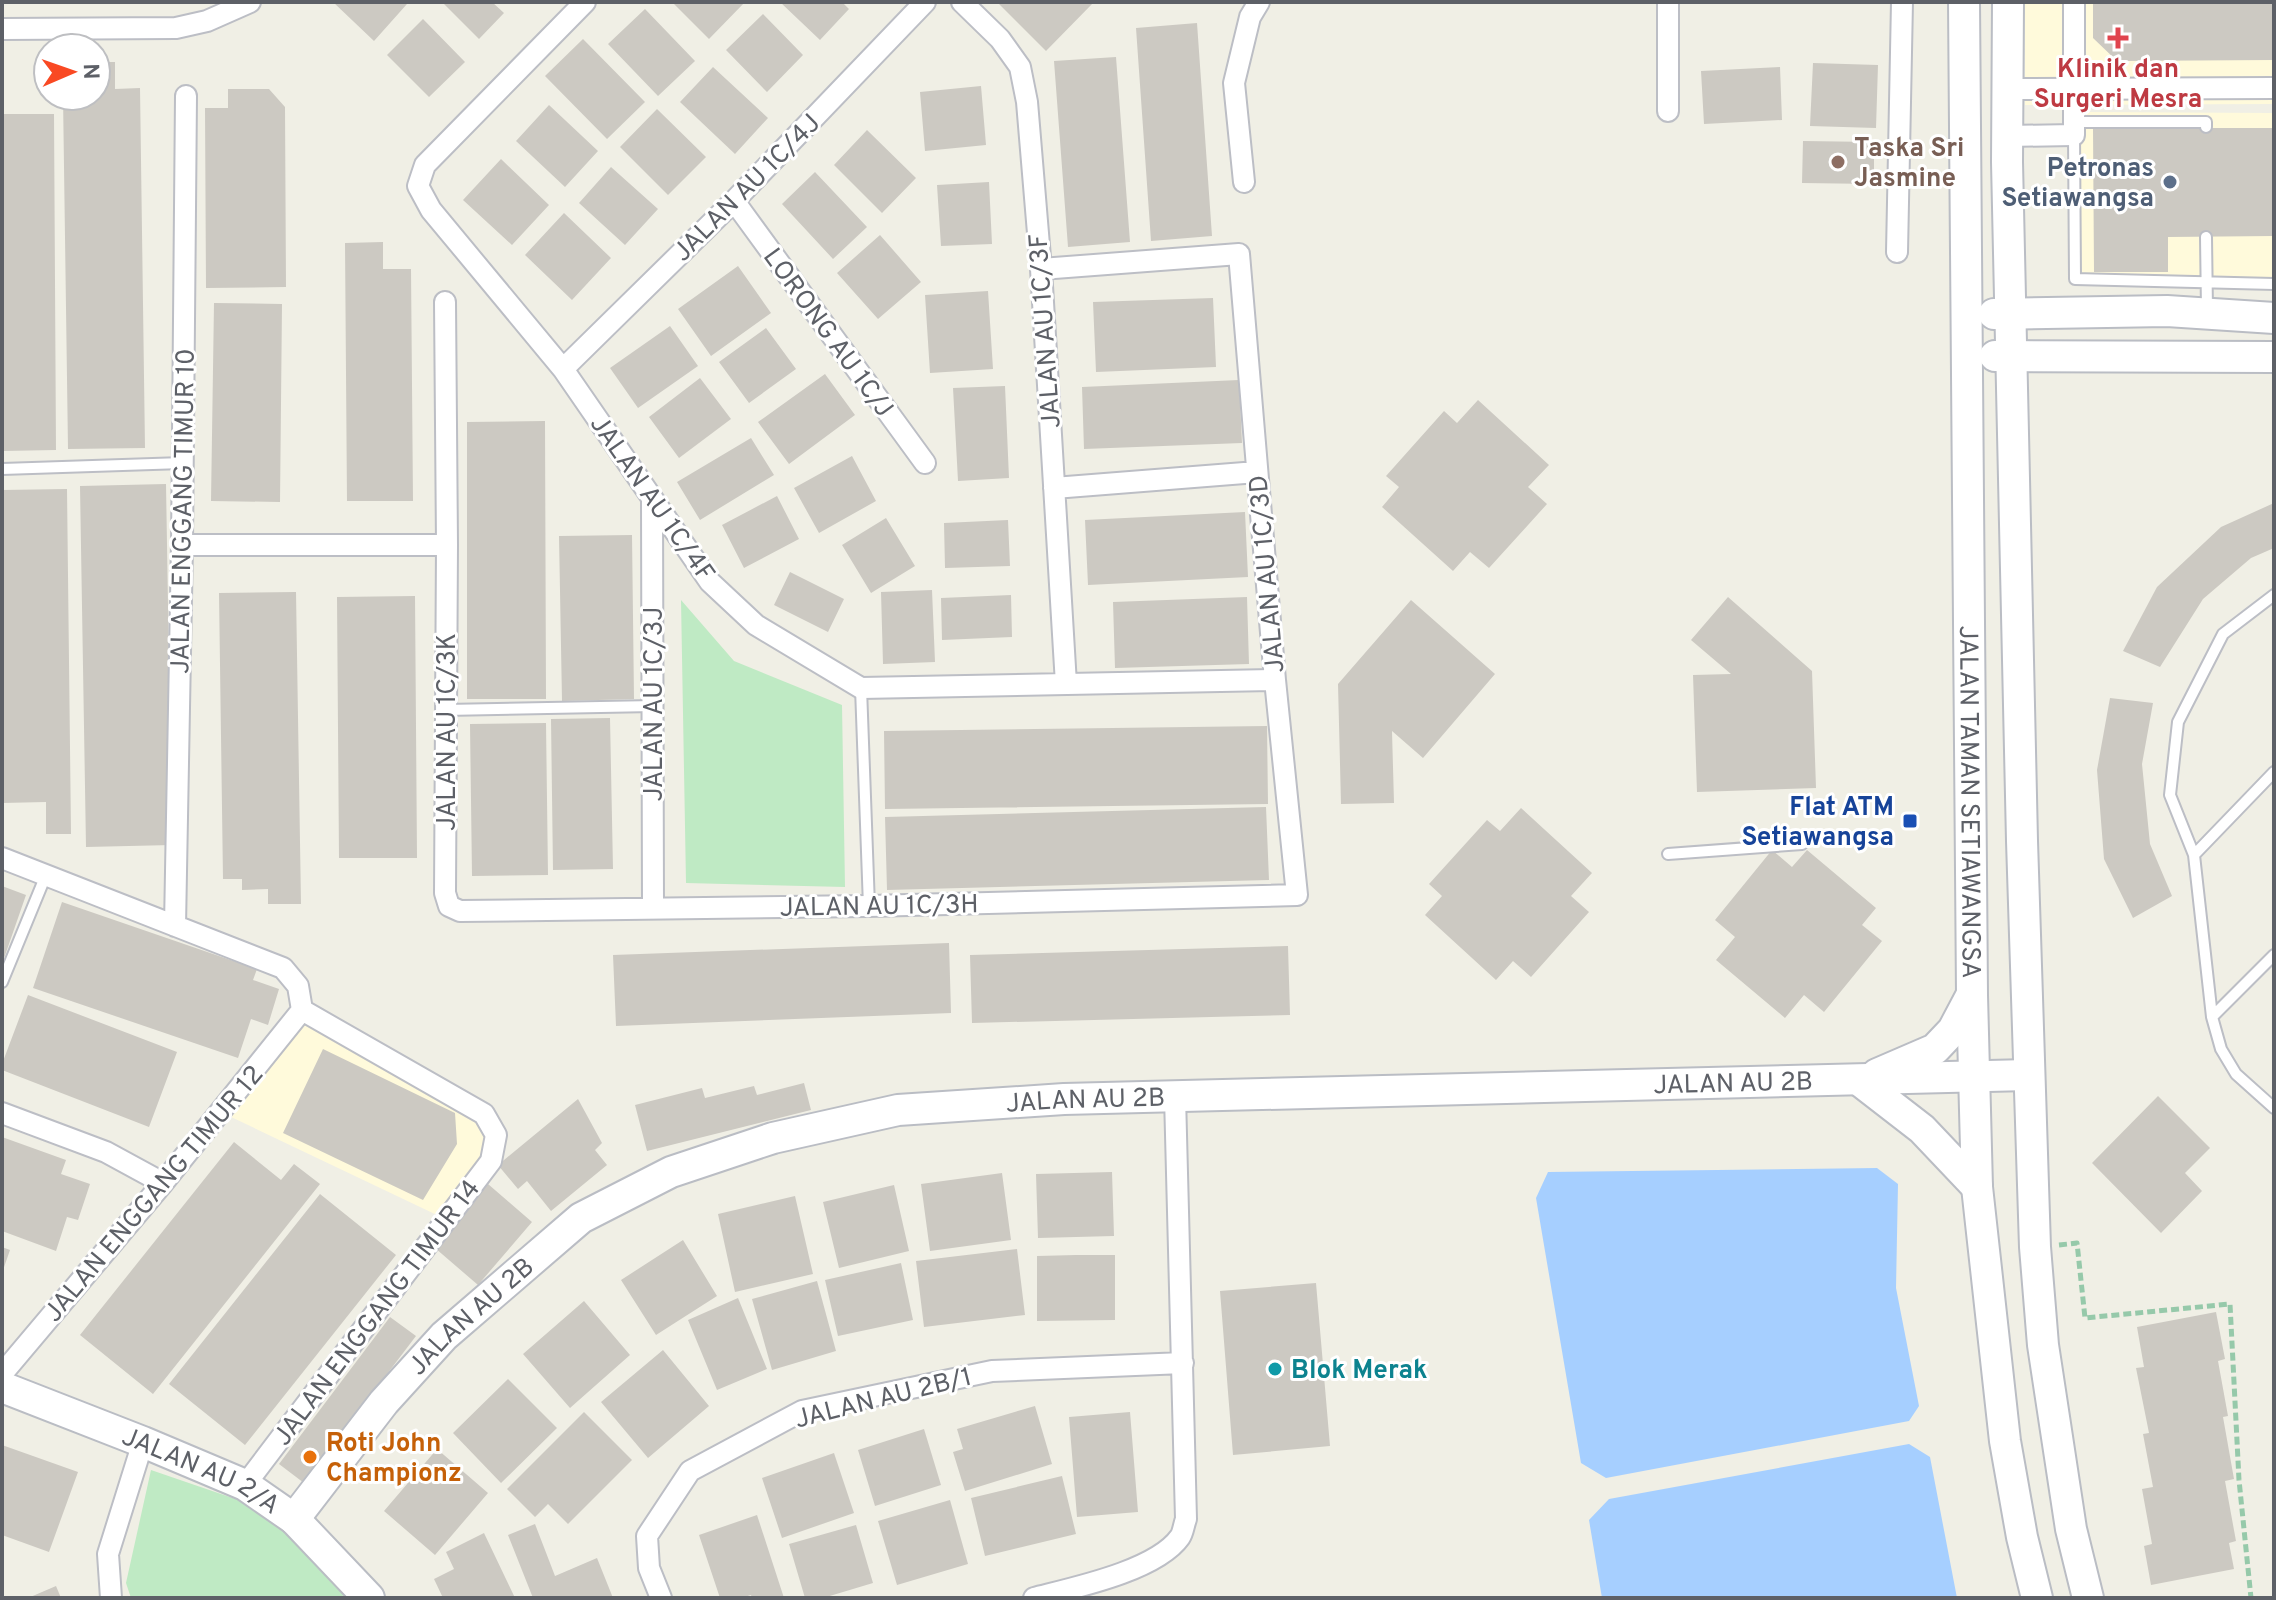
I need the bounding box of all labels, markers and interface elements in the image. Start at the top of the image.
marker: Klinik dan Surgeri Mesra [2107,27,2129,49]
north arrow [32,32,112,112]
place label: Klinik dan Surgeri Mesra [2034,54,2202,117]
text: N [76,63,103,80]
street label: JALAN AU 1C/4J [667,108,829,270]
place label: Taska Sri Jasmine [1854,133,1964,196]
marker: Taska Sri Jasmine [1829,153,1847,171]
place label: Petronas Setiawangsa [2001,153,2154,216]
marker: Petronas Setiawangsa [2161,173,2179,191]
street label: JALAN AU 1C/3F [1023,232,1070,429]
street label: LORONG AU 1C/J [755,242,899,425]
street label: JALAN ENGGANG TIMUR 10 [165,348,204,674]
street label: JALAN AU 1C/4F [581,410,721,589]
street label: JALAN AU 1C/3D [1243,473,1294,674]
street label: JALAN AU 1C/3J [639,607,672,801]
street label: JALAN TAMAN SETIAWANGSA [1950,625,1986,979]
street label: JALAN AU 1C/3K [432,633,465,831]
place label: Flat ATM Setiawangsa [1741,792,1894,855]
marker: Flat ATM Setiawangsa [1901,812,1919,830]
street label: JALAN AU 1C/3H [779,889,979,926]
street label: JALAN ENGGANG TIMUR 12 [38,1060,272,1330]
street label: JALAN AU 2B [1653,1066,1813,1103]
street label: JALAN AU 2B [1005,1082,1166,1122]
street label: JALAN ENGGANG TIMUR 14 [267,1174,489,1453]
street label: JALAN AU 2B [402,1252,542,1383]
place label: Blok Merak [1291,1355,1427,1388]
marker: Blok Merak [1266,1360,1284,1378]
street label: JALAN AU 2B/1 [792,1361,976,1437]
street label: JALAN AU 2/A [117,1421,285,1523]
place label: Roti John Championz [326,1428,462,1491]
marker: Roti John Championz [301,1448,319,1466]

